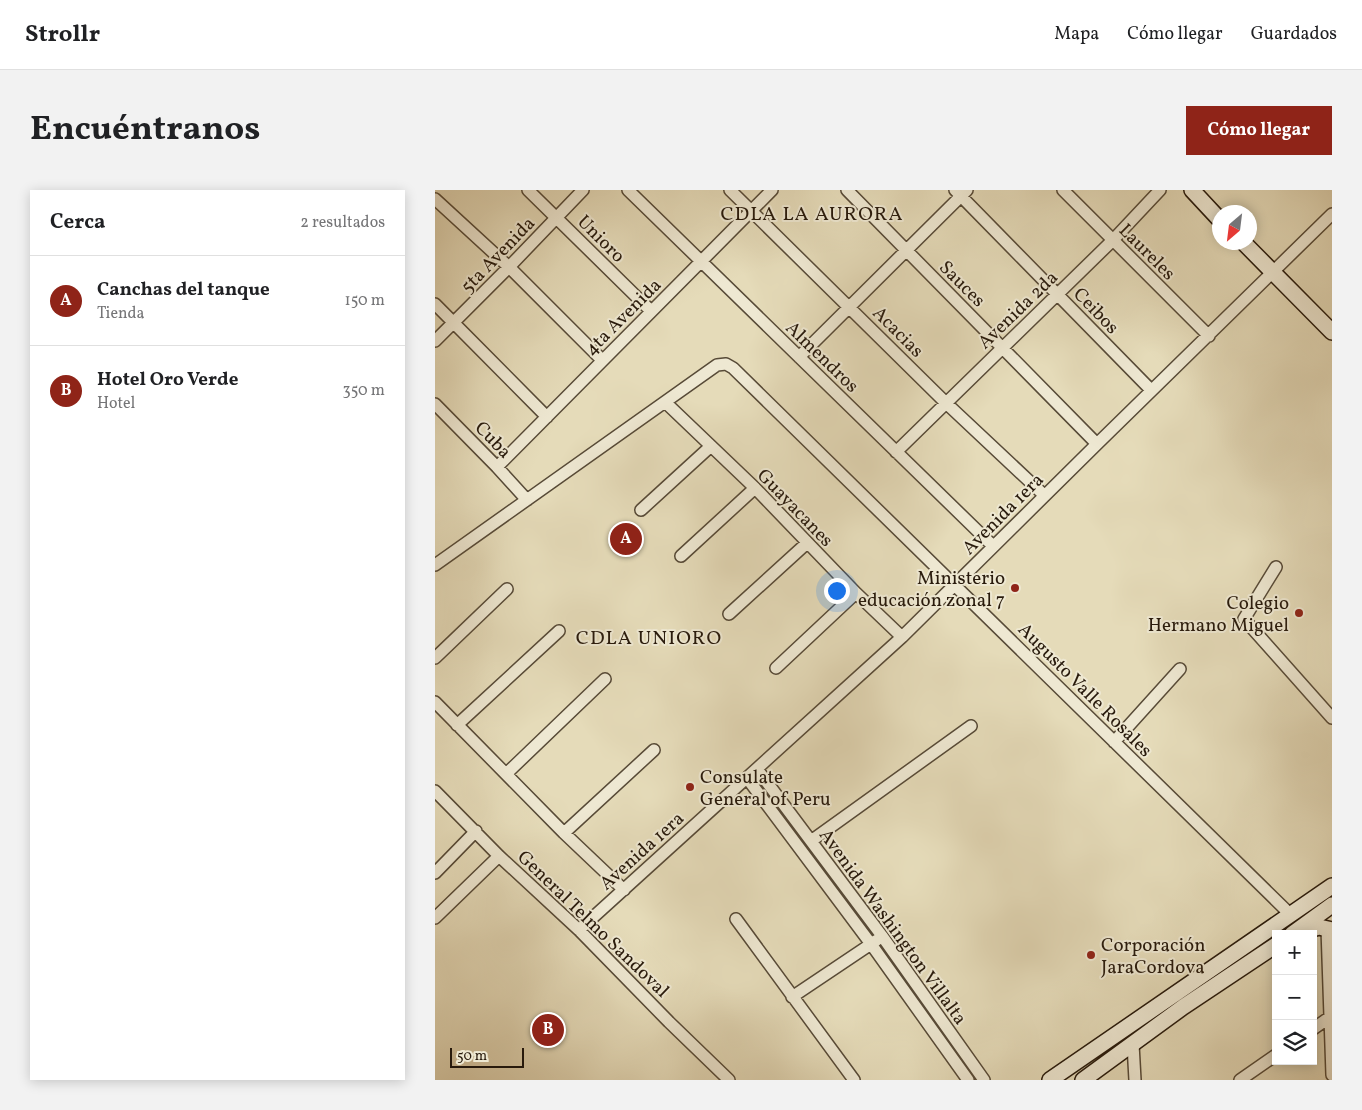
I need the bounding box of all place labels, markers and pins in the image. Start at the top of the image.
pin: A [610,520,642,558]
place label: Ministerio educación zonal 7 [858,566,1005,614]
marker: Ministerio educación zonal 7 [1009,582,1021,594]
place label: Colegio Hermano Miguel [1148,591,1289,639]
marker: Colegio Hermano Miguel [1293,607,1305,619]
place label: Consulate General of Peru [700,765,831,813]
marker: Consulate General of Peru [684,781,696,793]
place label: Corporación JaraCordova [1101,933,1206,981]
marker: Corporación JaraCordova [1085,949,1097,961]
pin: B [532,1011,564,1049]

